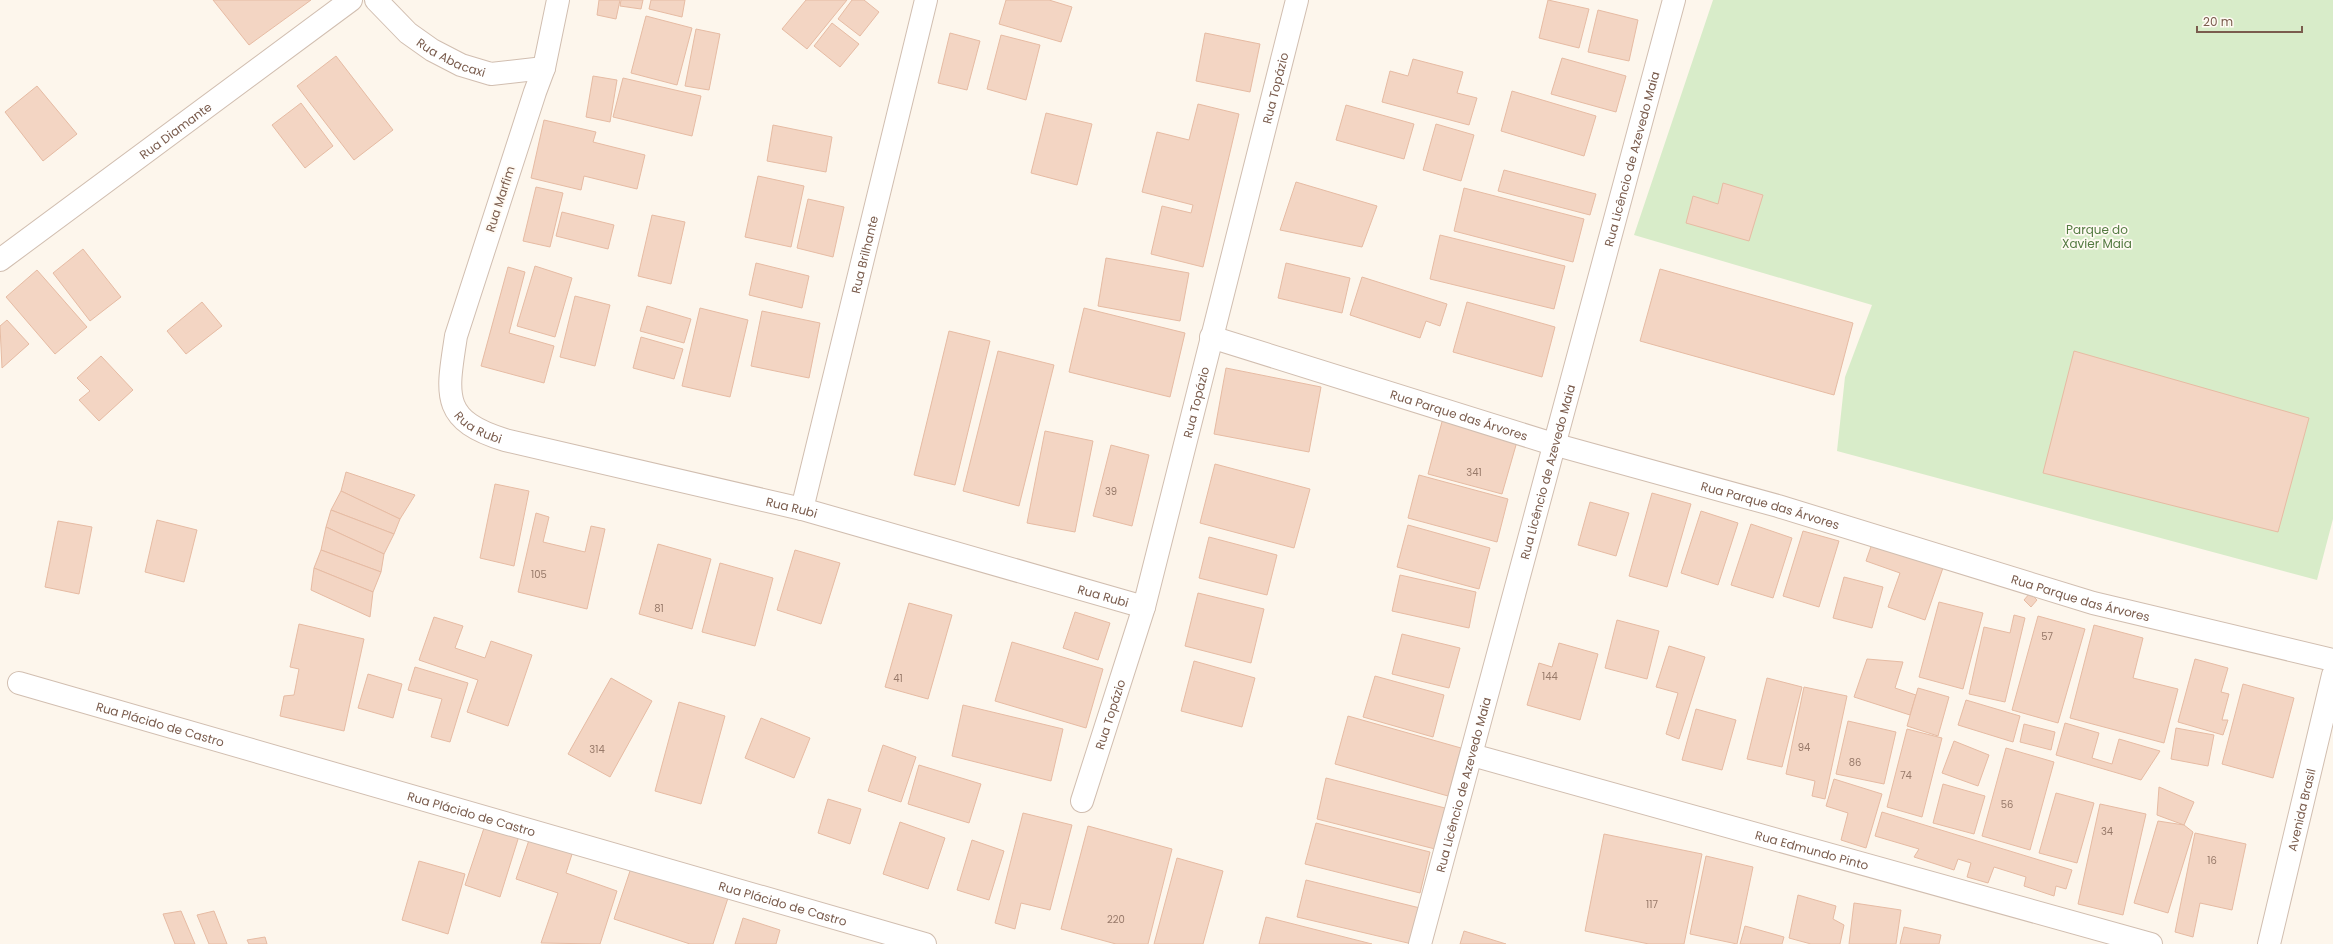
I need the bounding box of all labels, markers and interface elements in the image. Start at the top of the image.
scale bar [2197,8,2302,34]
text: 20 m [2203,13,2233,30]
street label: Rua Abacaxi [413,33,488,80]
street label: Rua Topázio [1258,50,1292,125]
street label: Rua Licêncio de Azevedo Maia [1600,69,1663,248]
street label: Rua Diamante [136,98,215,163]
street label: Rua Marfim [481,164,519,234]
street label: Rua Brilhante [846,214,882,295]
park label: Parque do Xavier Maia [2062,221,2132,252]
street label: Rua Topázio [1179,364,1213,439]
street label: Rua Licêncio de Azevedo Maia [1515,382,1579,561]
street label: Rua Parque das Árvores [1388,385,1530,444]
street label: Rua Rubi [451,407,504,447]
house number: 341 [1466,465,1482,480]
street label: Rua Parque das Árvores [1699,477,1842,533]
house number: 39 [1105,484,1117,499]
street label: Rua Rubi [764,492,820,522]
house number: 105 [531,567,547,582]
street label: Rua Parque das Árvores [2009,570,2152,625]
street label: Rua Rubi [1076,580,1131,611]
house number: 81 [654,601,664,616]
house number: 57 [2041,629,2053,644]
house number: 144 [1542,669,1558,684]
house number: 41 [893,671,903,686]
street label: Rua Topázio [1091,677,1129,752]
street label: Rua Licêncio de Azevedo Maia [1431,695,1495,874]
street label: Rua Plácido de Castro [94,697,227,750]
house number: 94 [1798,740,1810,755]
house number: 314 [589,742,605,757]
house number: 86 [1849,755,1861,770]
street label: Avenida Brasil [2283,767,2319,853]
house number: 74 [1900,768,1912,783]
street label: Rua Plácido de Castro [406,787,538,840]
house number: 56 [2001,797,2013,812]
house number: 34 [2101,824,2113,839]
street label: Rua Edmundo Pinto [1753,826,1871,874]
house number: 16 [2207,853,2217,868]
street label: Rua Plácido de Castro [717,877,849,930]
house number: 117 [1646,897,1658,912]
house number: 220 [1107,912,1125,927]

